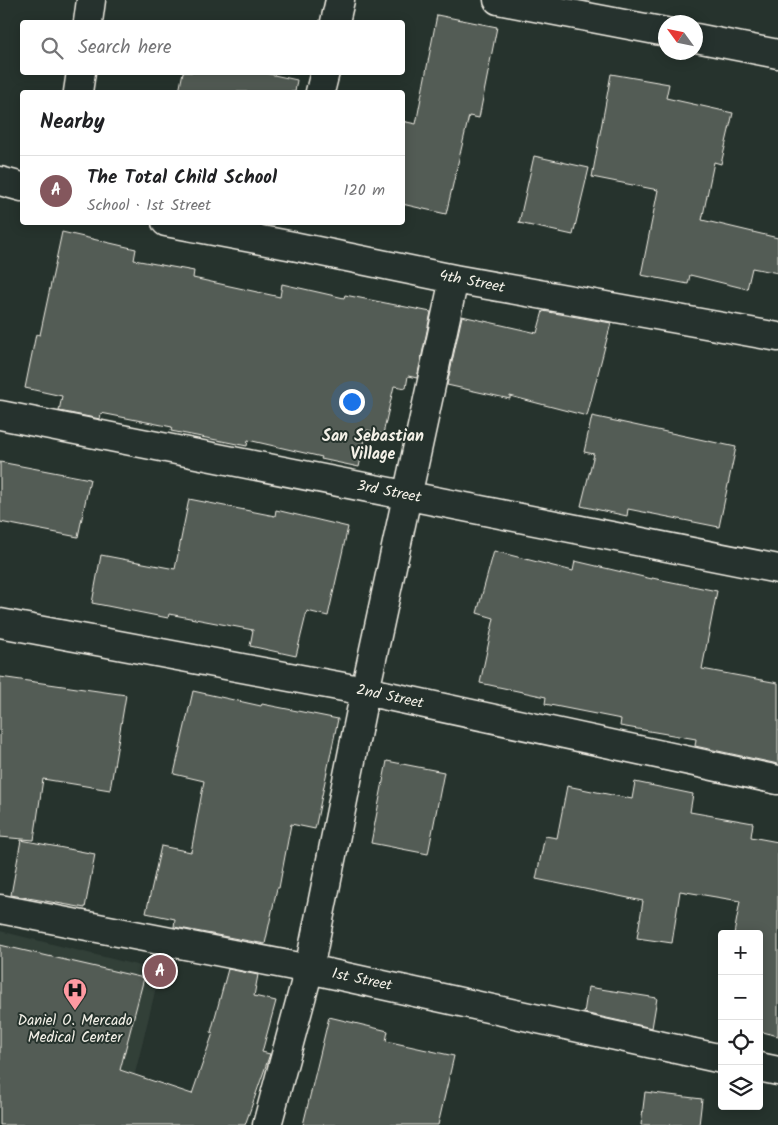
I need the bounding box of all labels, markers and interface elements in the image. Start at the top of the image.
north arrow [658,15,703,60]
search box [20,20,405,75]
text: Search here [78,33,172,63]
icon: search [38,34,66,62]
text: Nearby [40,106,105,139]
text: The Total Child School [87,163,277,193]
text: A [51,178,61,203]
text: 120 m [344,178,385,203]
text: School · 1st Street [87,193,211,218]
street label: 4th Street [437,264,507,300]
your location [339,389,365,415]
district label: San Sebastian Village [322,424,424,467]
street label: 3rd Street [355,474,423,510]
street label: 2nd Street [354,678,426,716]
map controls [718,930,763,1110]
button: + [718,930,763,975]
pin: A [144,952,176,990]
street label: 1st Street [330,962,394,998]
button: − [718,975,763,1020]
hospital icon: Daniel O. Mercado Medical Center [62,977,88,1011]
place label: Daniel O. Mercado Medical Center [17,1009,133,1050]
button: locate [718,1020,763,1065]
button: layers [718,1065,763,1110]

